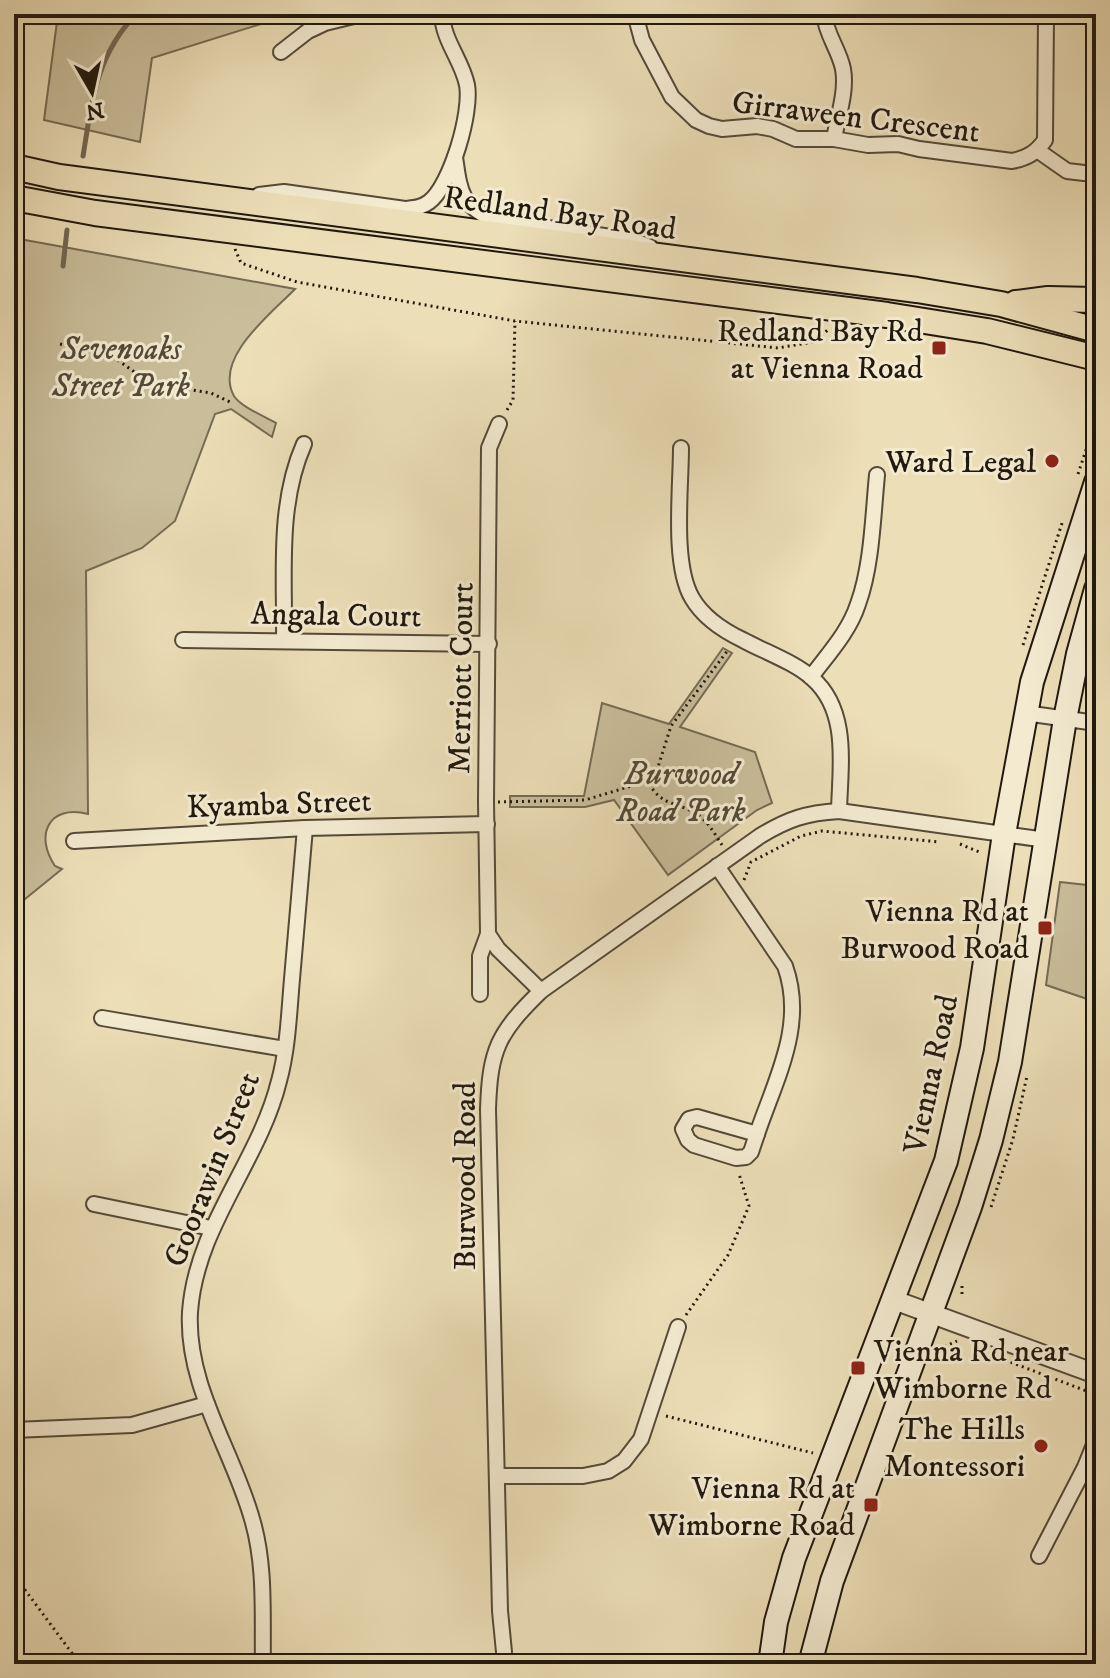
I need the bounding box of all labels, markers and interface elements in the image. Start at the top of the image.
north arrow [52,52,132,132]
street label: Girraween Crescent [730,83,982,153]
text: N [84,96,106,125]
street label: Redland Bay Road [441,178,679,250]
place label: Redland Bay Rd at Vienna Road [717,312,923,389]
park label: Sevenoaks Street Park [51,330,191,407]
marker: Redland Bay Rd at Vienna Road [930,339,948,357]
place label: Ward Legal [884,443,1036,483]
marker: Ward Legal [1043,452,1061,470]
street label: Merriott Court [440,582,484,774]
street label: Angala Court [250,595,422,637]
park label: Burwood Road Park [615,755,746,832]
street label: Kyamba Street [186,782,372,828]
place label: Vienna Rd at Burwood Road [840,892,1029,969]
marker: Vienna Rd at Burwood Road [1036,919,1054,937]
street label: Vienna Road [895,991,968,1159]
street label: Goorawin Street [156,1066,270,1273]
street label: Burwood Road [446,1082,486,1270]
place label: Vienna Rd near Wimborne Rd [873,1332,1069,1409]
marker: Vienna Rd near Wimborne Rd [849,1359,867,1377]
place label: The Hills Montessori [884,1410,1025,1487]
marker: The Hills Montessori [1032,1437,1050,1455]
place label: Vienna Rd at Wimborne Road [647,1469,855,1546]
marker: Vienna Rd at Wimborne Road [862,1496,880,1514]

